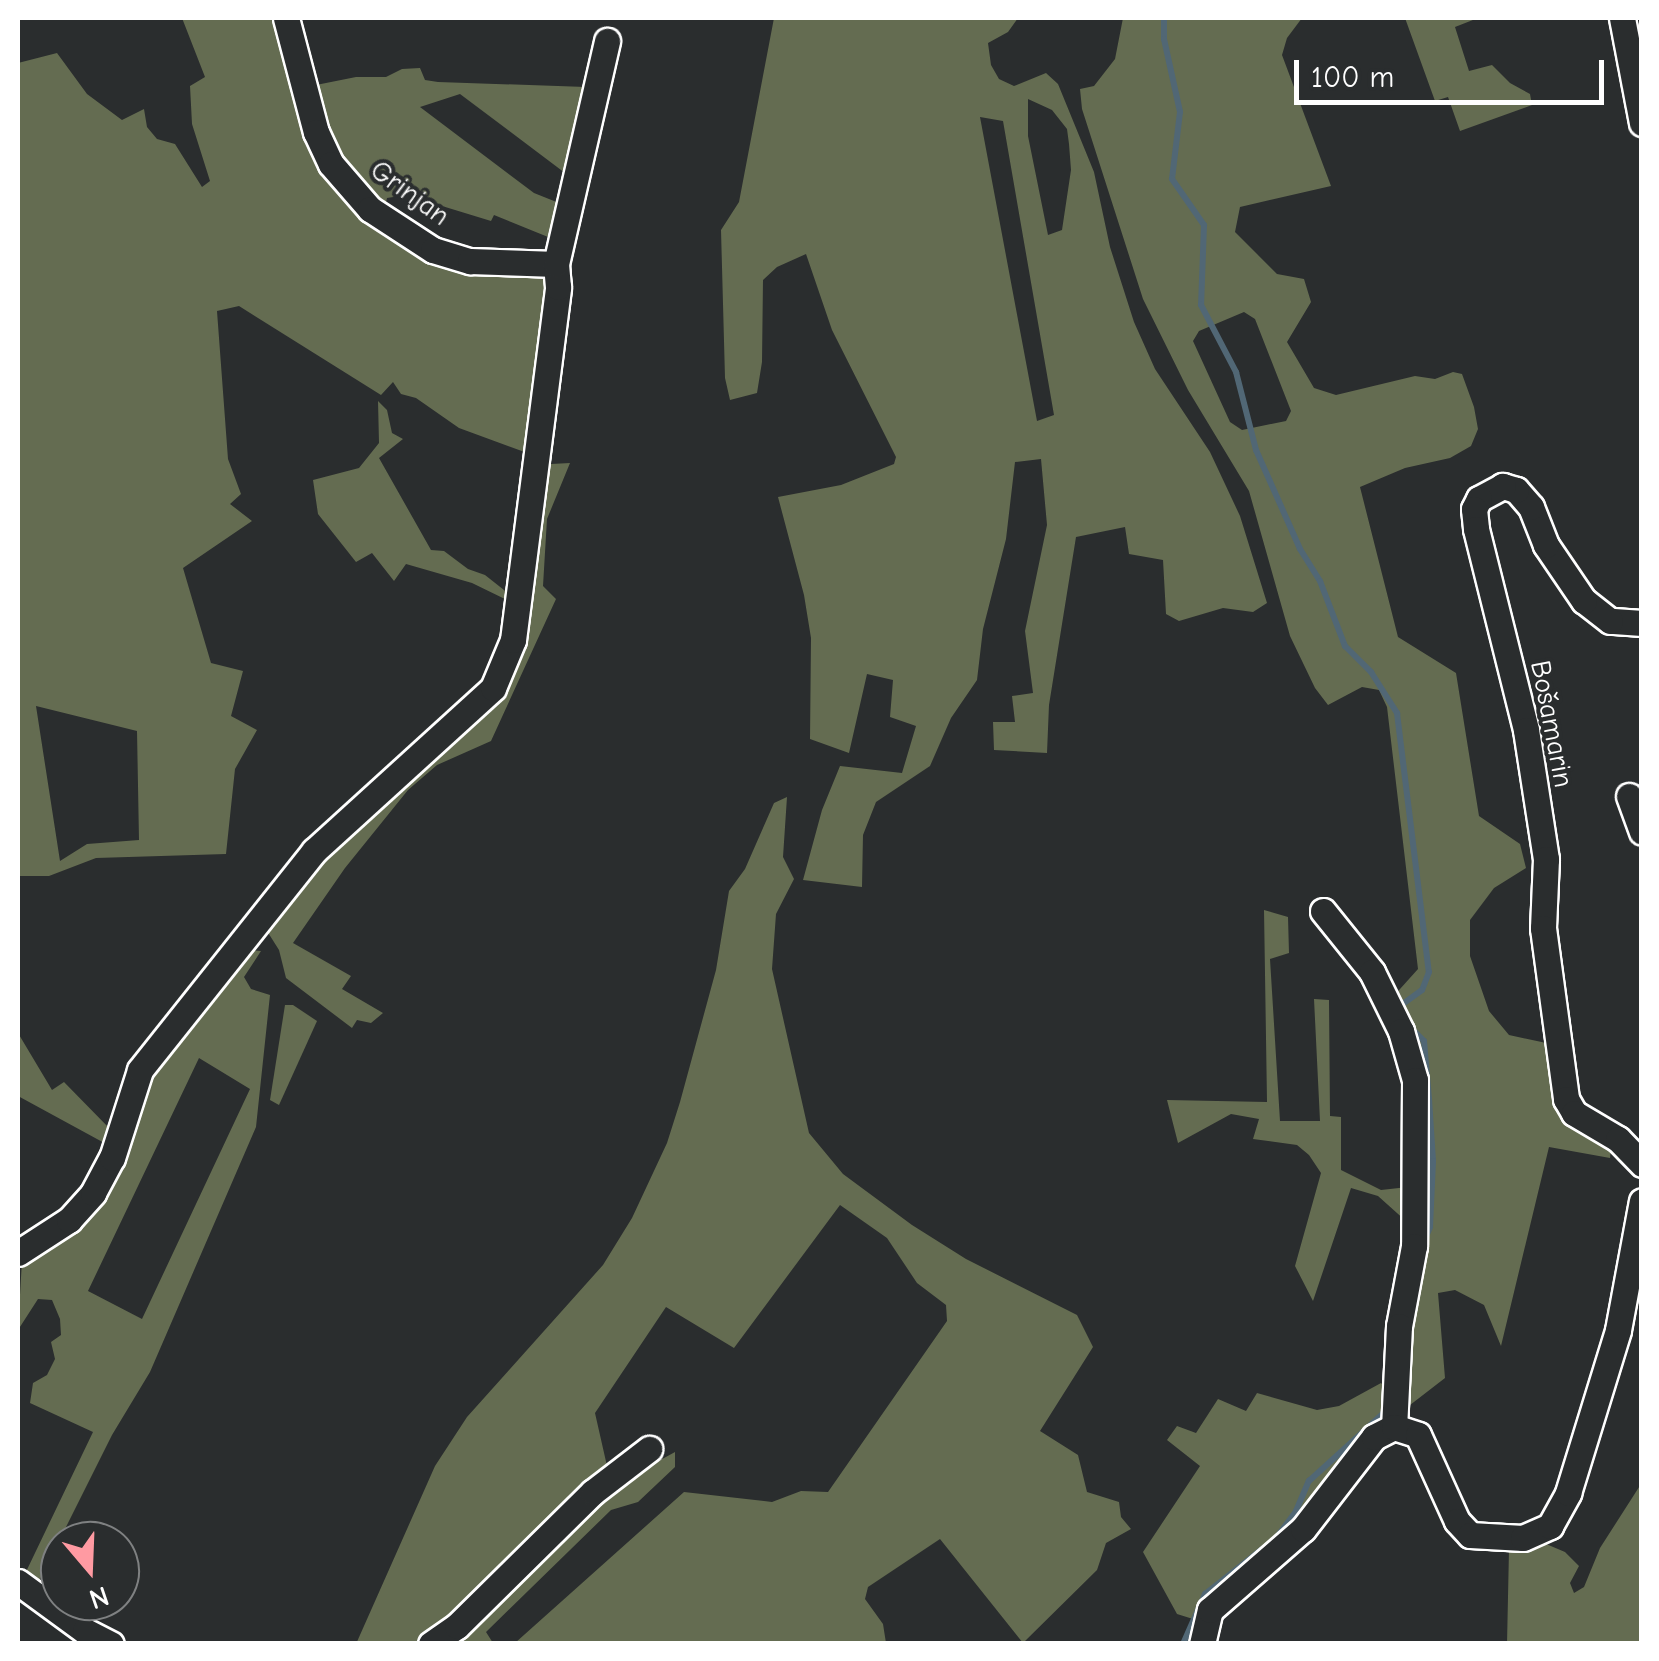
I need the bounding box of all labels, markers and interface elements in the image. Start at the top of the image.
scale bar [1299,40,1609,102]
text: 100 m [1311,60,1394,95]
street label: Grinjan [364,153,456,233]
street label: Bošamarin [1523,658,1581,790]
north arrow [40,1521,140,1621]
text: N [85,1579,113,1616]

